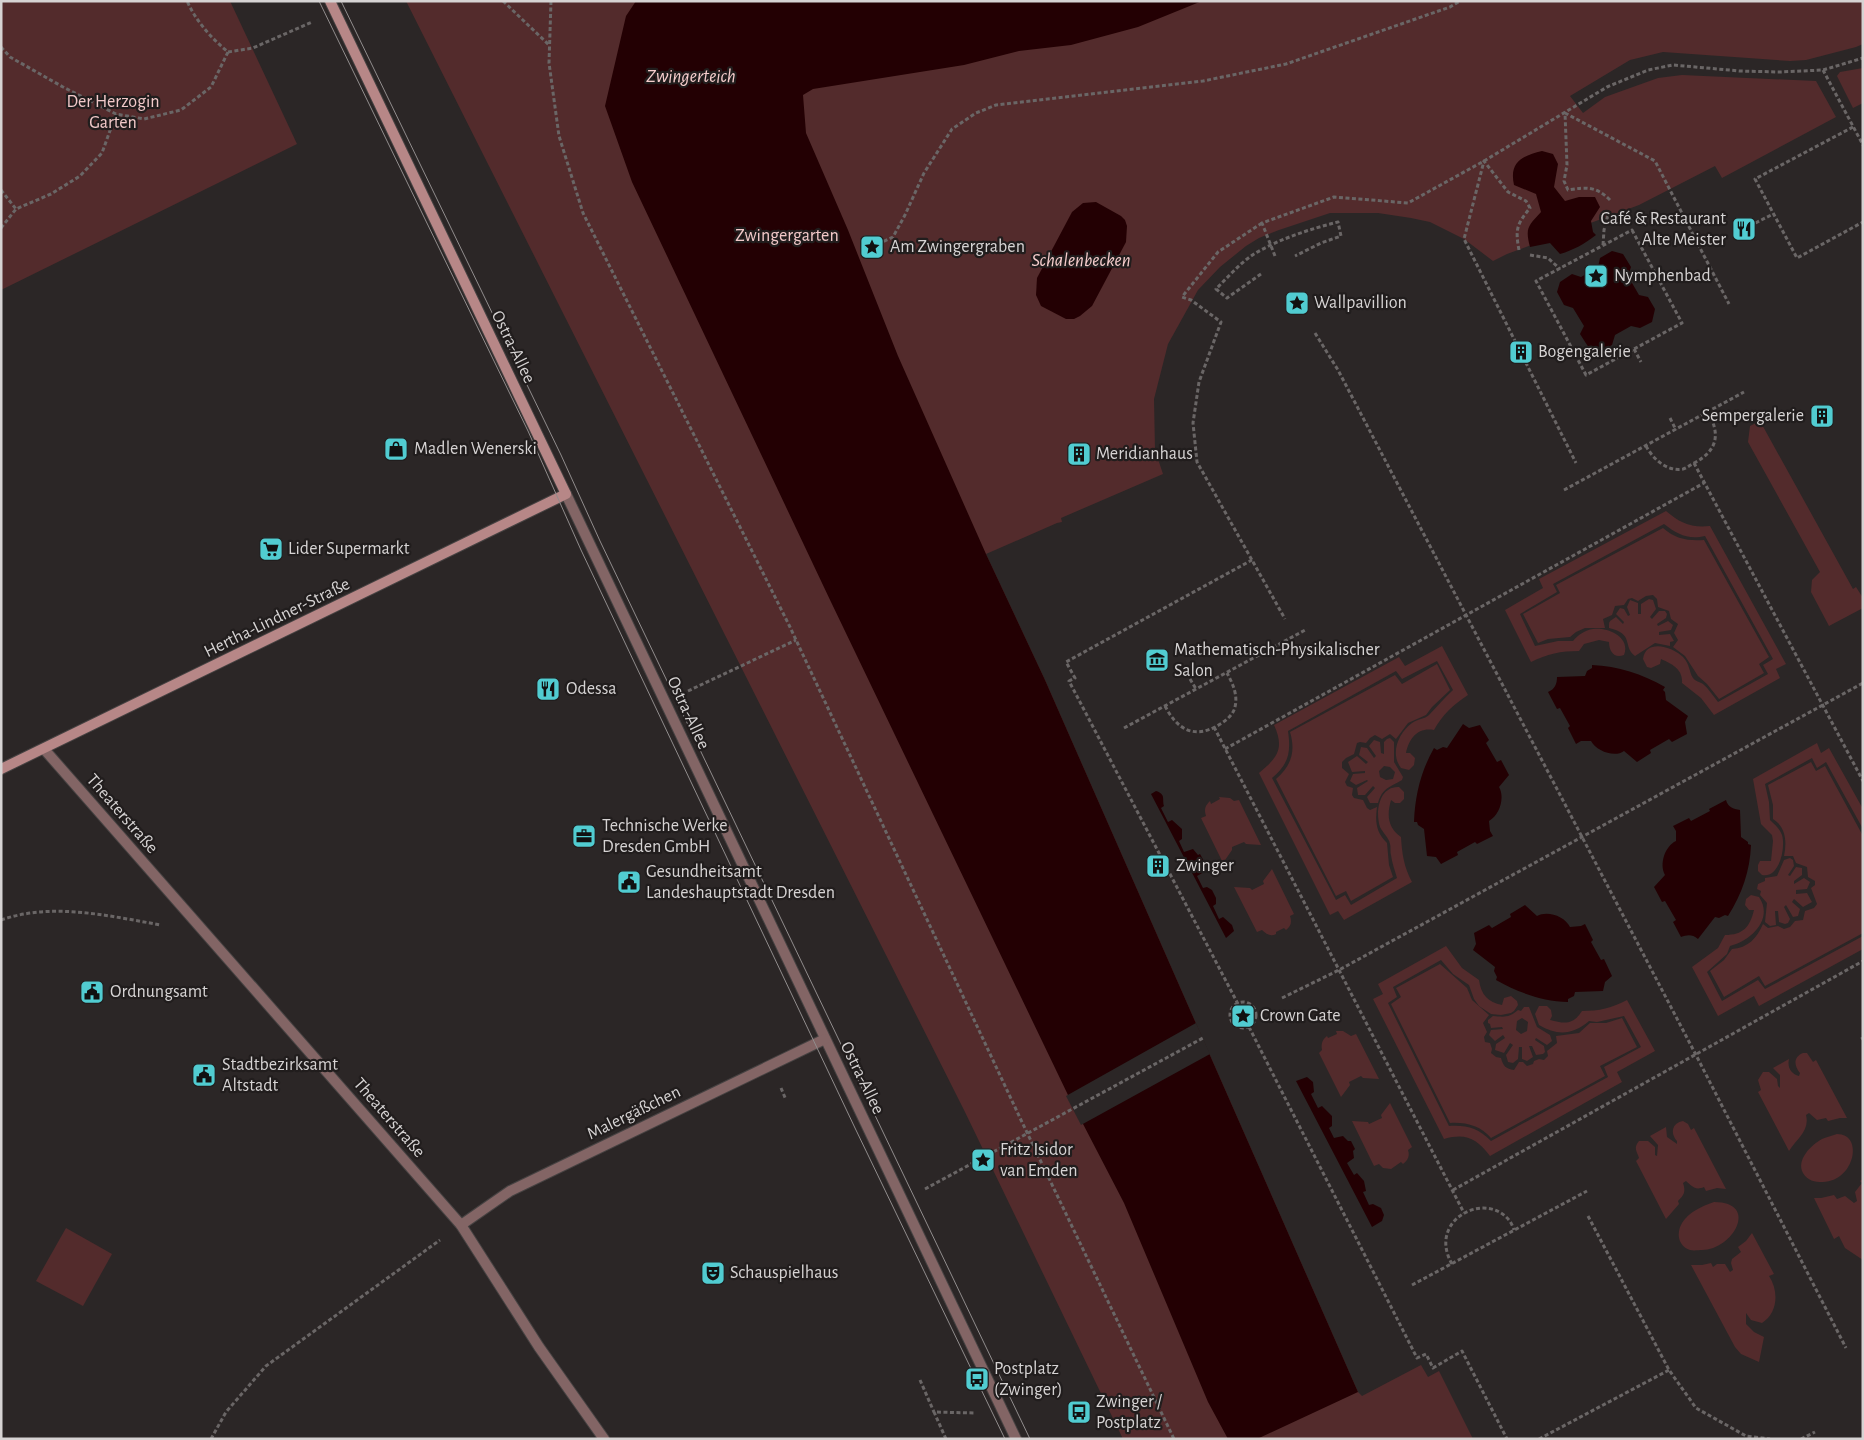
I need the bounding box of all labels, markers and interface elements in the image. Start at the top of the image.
water label: Zwingerteich [646,67,736,86]
park label: Der Herzogin Garten [66,93,160,132]
place label: Café & Restaurant Alte Meister [1600,210,1726,249]
restaurant icon: Café & Restaurant Alte Meister [1731,216,1757,242]
park label: Zwingergarten [735,227,839,245]
place icon: Am Zwingergraben [859,234,885,260]
place label: Am Zwingergraben [890,238,1025,256]
water label: Schalenbecken [1031,251,1131,270]
place icon: Nymphenbad [1583,263,1609,289]
place label: Nymphenbad [1614,267,1711,285]
place icon: Wallpavillion [1284,290,1310,316]
place label: Wallpavillion [1314,294,1407,312]
street label: Ostra-Allee [488,308,538,386]
building icon: Bogengalerie [1508,339,1534,365]
place label: Bogengalerie [1538,343,1631,361]
building icon: Sempergalerie [1809,403,1835,429]
place label: Sempergalerie [1702,407,1804,425]
shop icon: Madlen Wenerski [383,436,409,462]
place label: Madlen Wenerski [414,440,537,458]
building icon: Meridianhaus [1066,441,1092,467]
place label: Meridianhaus [1096,445,1193,463]
supermarket icon: Lider Supermarkt [258,536,284,562]
place label: Lider Supermarkt [288,540,410,558]
street label: Hertha-Lindner-Straße [201,575,353,661]
place label: Mathematisch-Physikalischer Salon [1174,641,1380,680]
museum icon: Mathematisch-Physikalischer Salon [1144,647,1170,673]
street label: Ostra-Allee [663,674,713,752]
restaurant icon: Odessa [535,676,561,702]
place label: Odessa [566,680,617,698]
street label: Theaterstraße [83,771,161,857]
place label: Technische Werke Dresden GmbH [602,817,728,856]
office icon: Technische Werke Dresden GmbH [571,823,597,849]
building icon: Zwinger [1145,853,1171,879]
place label: Zwinger [1176,857,1234,875]
place label: Gesundheitsamt Landeshauptstadt Dresden [646,863,835,902]
public building icon: Gesundheitsamt Landeshauptstadt Dresden [616,869,642,895]
public building icon: Ordnungsamt [79,979,105,1005]
place label: Ordnungsamt [110,983,208,1001]
place icon: Crown Gate [1230,1003,1256,1029]
place label: Crown Gate [1260,1007,1341,1025]
street label: Ostra-Allee [837,1039,887,1117]
place label: Stadtbezirksamt Altstadt [222,1056,338,1095]
public building icon: Stadtbezirksamt Altstadt [191,1062,217,1088]
street label: Theaterstraße [350,1075,428,1161]
street label: Malergäßchen [584,1083,684,1143]
place label: Fritz Isidor van Emden [1000,1141,1078,1180]
place icon: Fritz Isidor van Emden [970,1147,996,1173]
theatre icon: Schauspielhaus [700,1260,726,1286]
place label: Schauspielhaus [730,1264,838,1282]
place label: Postplatz (Zwinger) [994,1360,1062,1399]
bus stop icon: Postplatz (Zwinger) [964,1366,990,1392]
place label: Zwinger / Postplatz [1096,1393,1163,1432]
bus stop icon: Zwinger / Postplatz [1066,1399,1092,1425]

